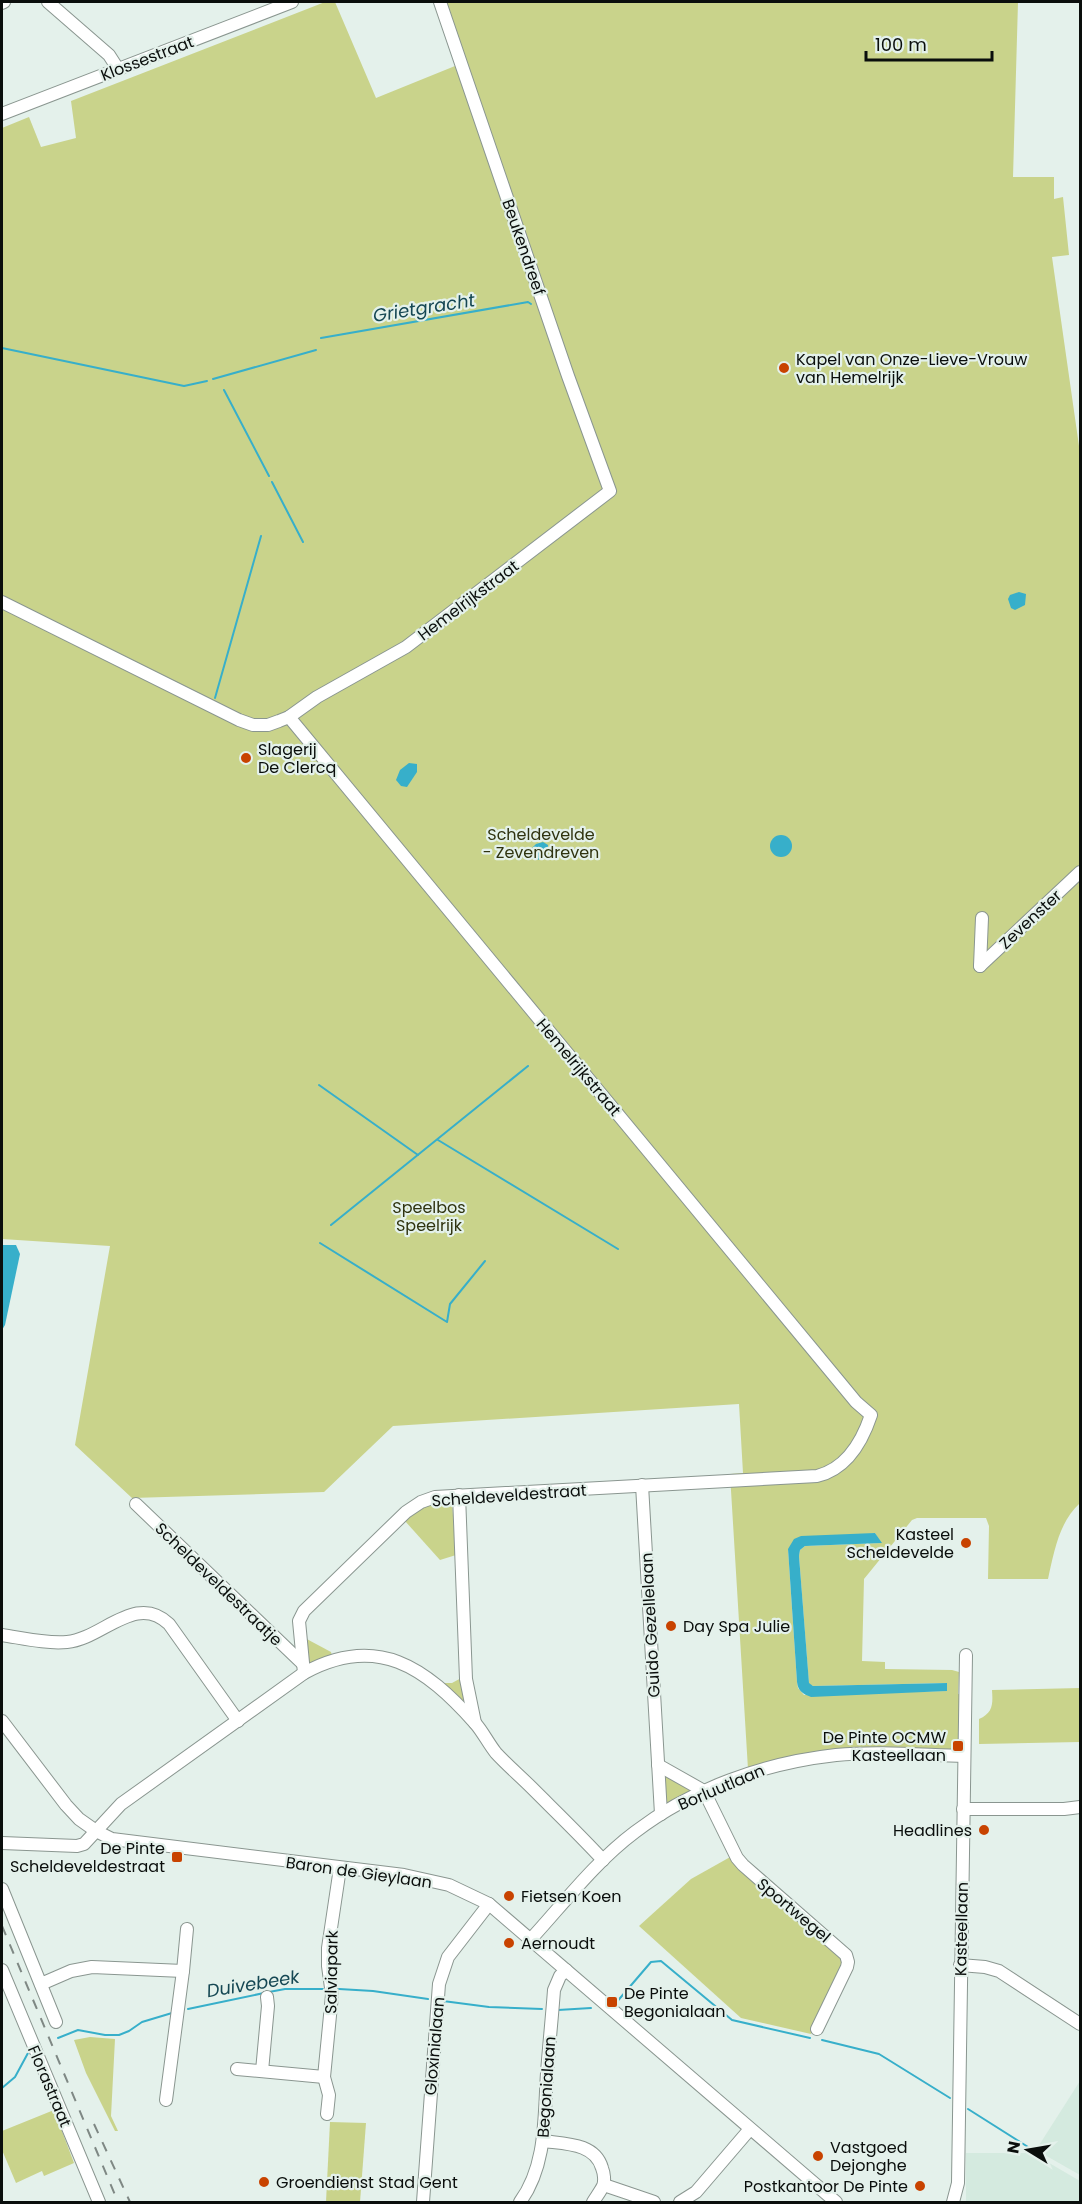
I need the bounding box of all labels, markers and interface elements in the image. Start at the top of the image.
scale bar [866,24,992,62]
street label: Klossestraat [97,30,197,87]
text: 100 m [875,32,927,57]
street label: Beukendreef [496,196,551,298]
water label: Grietgracht [371,287,477,328]
place label: Kapel van Onze-Lieve-Vrouw van Hemelrijk [796,348,1027,389]
marker: Kapel van Onze-Lieve-Vrouw van Hemelrijk [777,361,791,375]
street label: Hemelrijkstraat [413,555,524,646]
place label: Slagerij De Clercq [258,738,336,779]
marker: Slagerij De Clercq [239,751,253,765]
park label: Scheldevelde - Zevendreven [483,823,599,864]
street label: Zevenster [994,884,1067,954]
street label: Hemelrijkstraat [531,1014,626,1121]
park label: Speelbos Speelrijk [392,1196,466,1237]
street label: Scheldeveldestraat [431,1479,587,1512]
street label: Scheldeveldestraatje [150,1517,287,1651]
place label: Kasteel Scheldevelde [846,1523,954,1564]
marker: Kasteel Scheldevelde [959,1536,973,1550]
street label: Guido Gezellelaan [635,1552,666,1698]
place label: Day Spa Julie [683,1615,790,1638]
marker: Day Spa Julie [664,1619,678,1633]
place label: De Pinte OCMW Kasteellaan [823,1726,946,1767]
marker: De Pinte OCMW Kasteellaan [951,1739,965,1753]
street label: Borluutlaan [674,1759,768,1816]
place label: Headlines [893,1819,972,1842]
marker: Headlines [977,1823,991,1837]
place label: De Pinte Scheldeveldestraat [10,1837,165,1878]
marker: De Pinte Scheldeveldestraat [170,1850,184,1864]
street label: Baron de Gieylaan [284,1851,434,1894]
street label: Sportwegel [752,1873,836,1948]
street label: Kasteellaan [949,1882,974,1976]
place label: Fietsen Koen [521,1885,622,1908]
marker: Fietsen Koen [502,1889,516,1903]
street label: Salviapark [319,1929,344,2014]
place label: Aernoudt [521,1932,595,1955]
marker: Aernoudt [502,1936,516,1950]
water label: Duivebeek [205,1964,302,2003]
place label: De Pinte Begonialaan [624,1982,726,2023]
marker: De Pinte Begonialaan [605,1995,619,2009]
street label: Gloxinialaan [419,1996,450,2096]
street label: Begonialaan [531,2036,562,2139]
street label: Florastraat [22,2042,77,2131]
north arrow [998,2120,1058,2180]
place label: Vastgoed Dejonghe [830,2136,908,2177]
text: N [1001,2139,1026,2155]
marker: Vastgoed Dejonghe [811,2149,825,2163]
place label: Groendienst Stad Gent [276,2171,458,2194]
marker: Groendienst Stad Gent [257,2175,271,2189]
place label: Postkantoor De Pinte [744,2175,908,2198]
marker: Postkantoor De Pinte [913,2179,927,2193]

